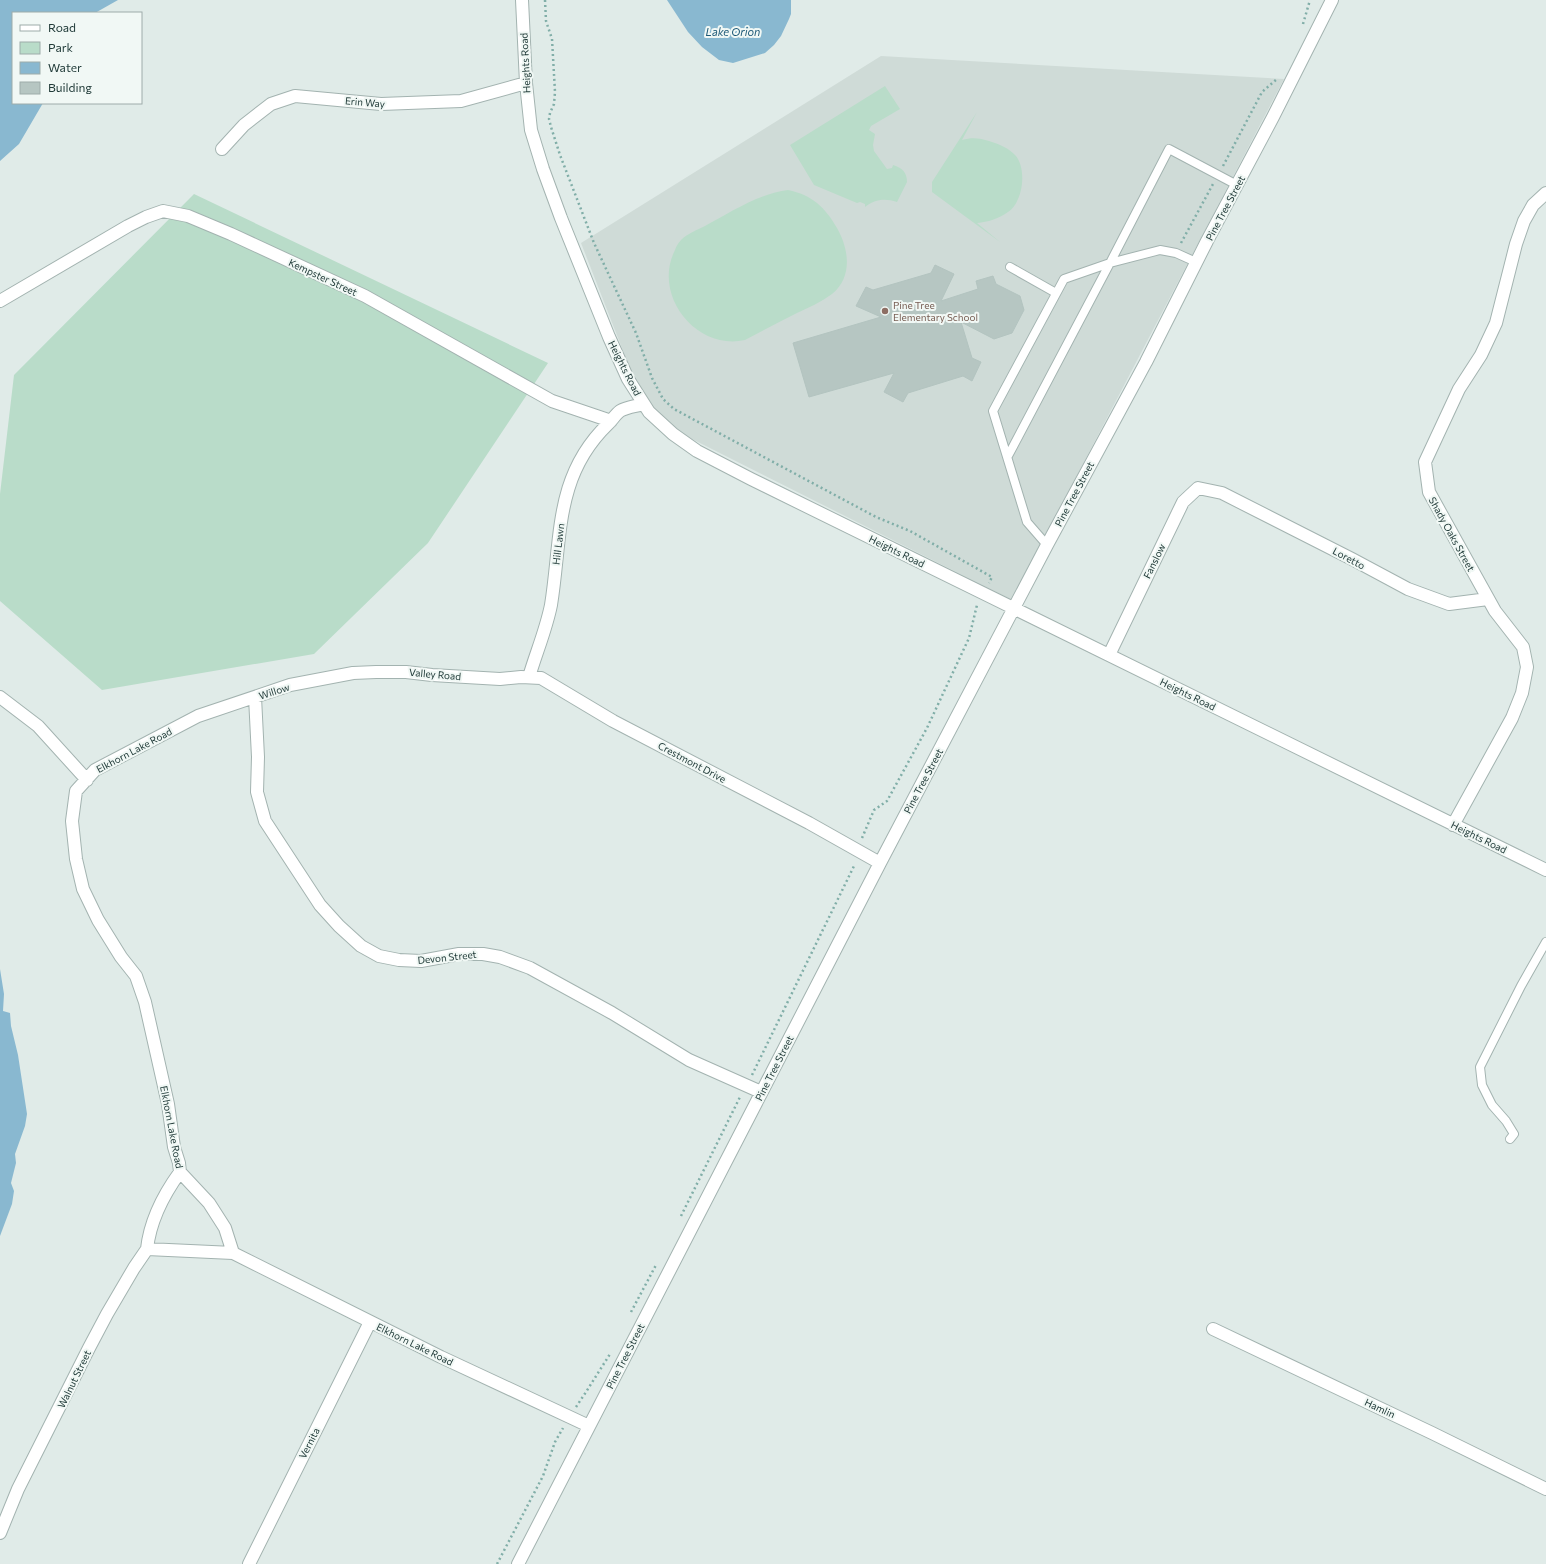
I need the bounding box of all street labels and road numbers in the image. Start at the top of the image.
street label: Heights Road [517,32,533,93]
street label: Erin Way [344,94,386,110]
street label: Pine Tree Street [1203,173,1247,243]
street label: Kempster Street [287,256,359,298]
street label: Heights Road [606,338,644,398]
street label: Pine Tree Street [1052,459,1096,529]
street label: Shady Oaks Street [1427,495,1477,573]
street label: Hill Lawn [550,523,566,565]
street label: Heights Road [867,532,927,570]
street label: Fanslow [1140,542,1168,580]
street label: Loretto [1331,545,1367,571]
street label: Valley Road [408,666,462,682]
street label: Heights Road [1158,675,1218,713]
street label: Willow [257,680,291,702]
street label: Elkhorn Lake Road [94,725,174,775]
street label: Crestmont Drive [656,739,728,785]
street label: Pine Tree Street [901,746,945,816]
street label: Heights Road [1449,818,1509,856]
street label: Devon Street [417,948,477,966]
street label: Pine Tree Street [752,1033,796,1103]
street label: Elkhorn Lake Road [158,1085,186,1170]
street label: Elkhorn Lake Road [375,1320,456,1368]
street label: Pine Tree Street [603,1321,647,1391]
street label: Walnut Street [55,1348,93,1410]
street label: Hamlin [1363,1396,1397,1420]
street label: Vernita [296,1426,322,1460]

